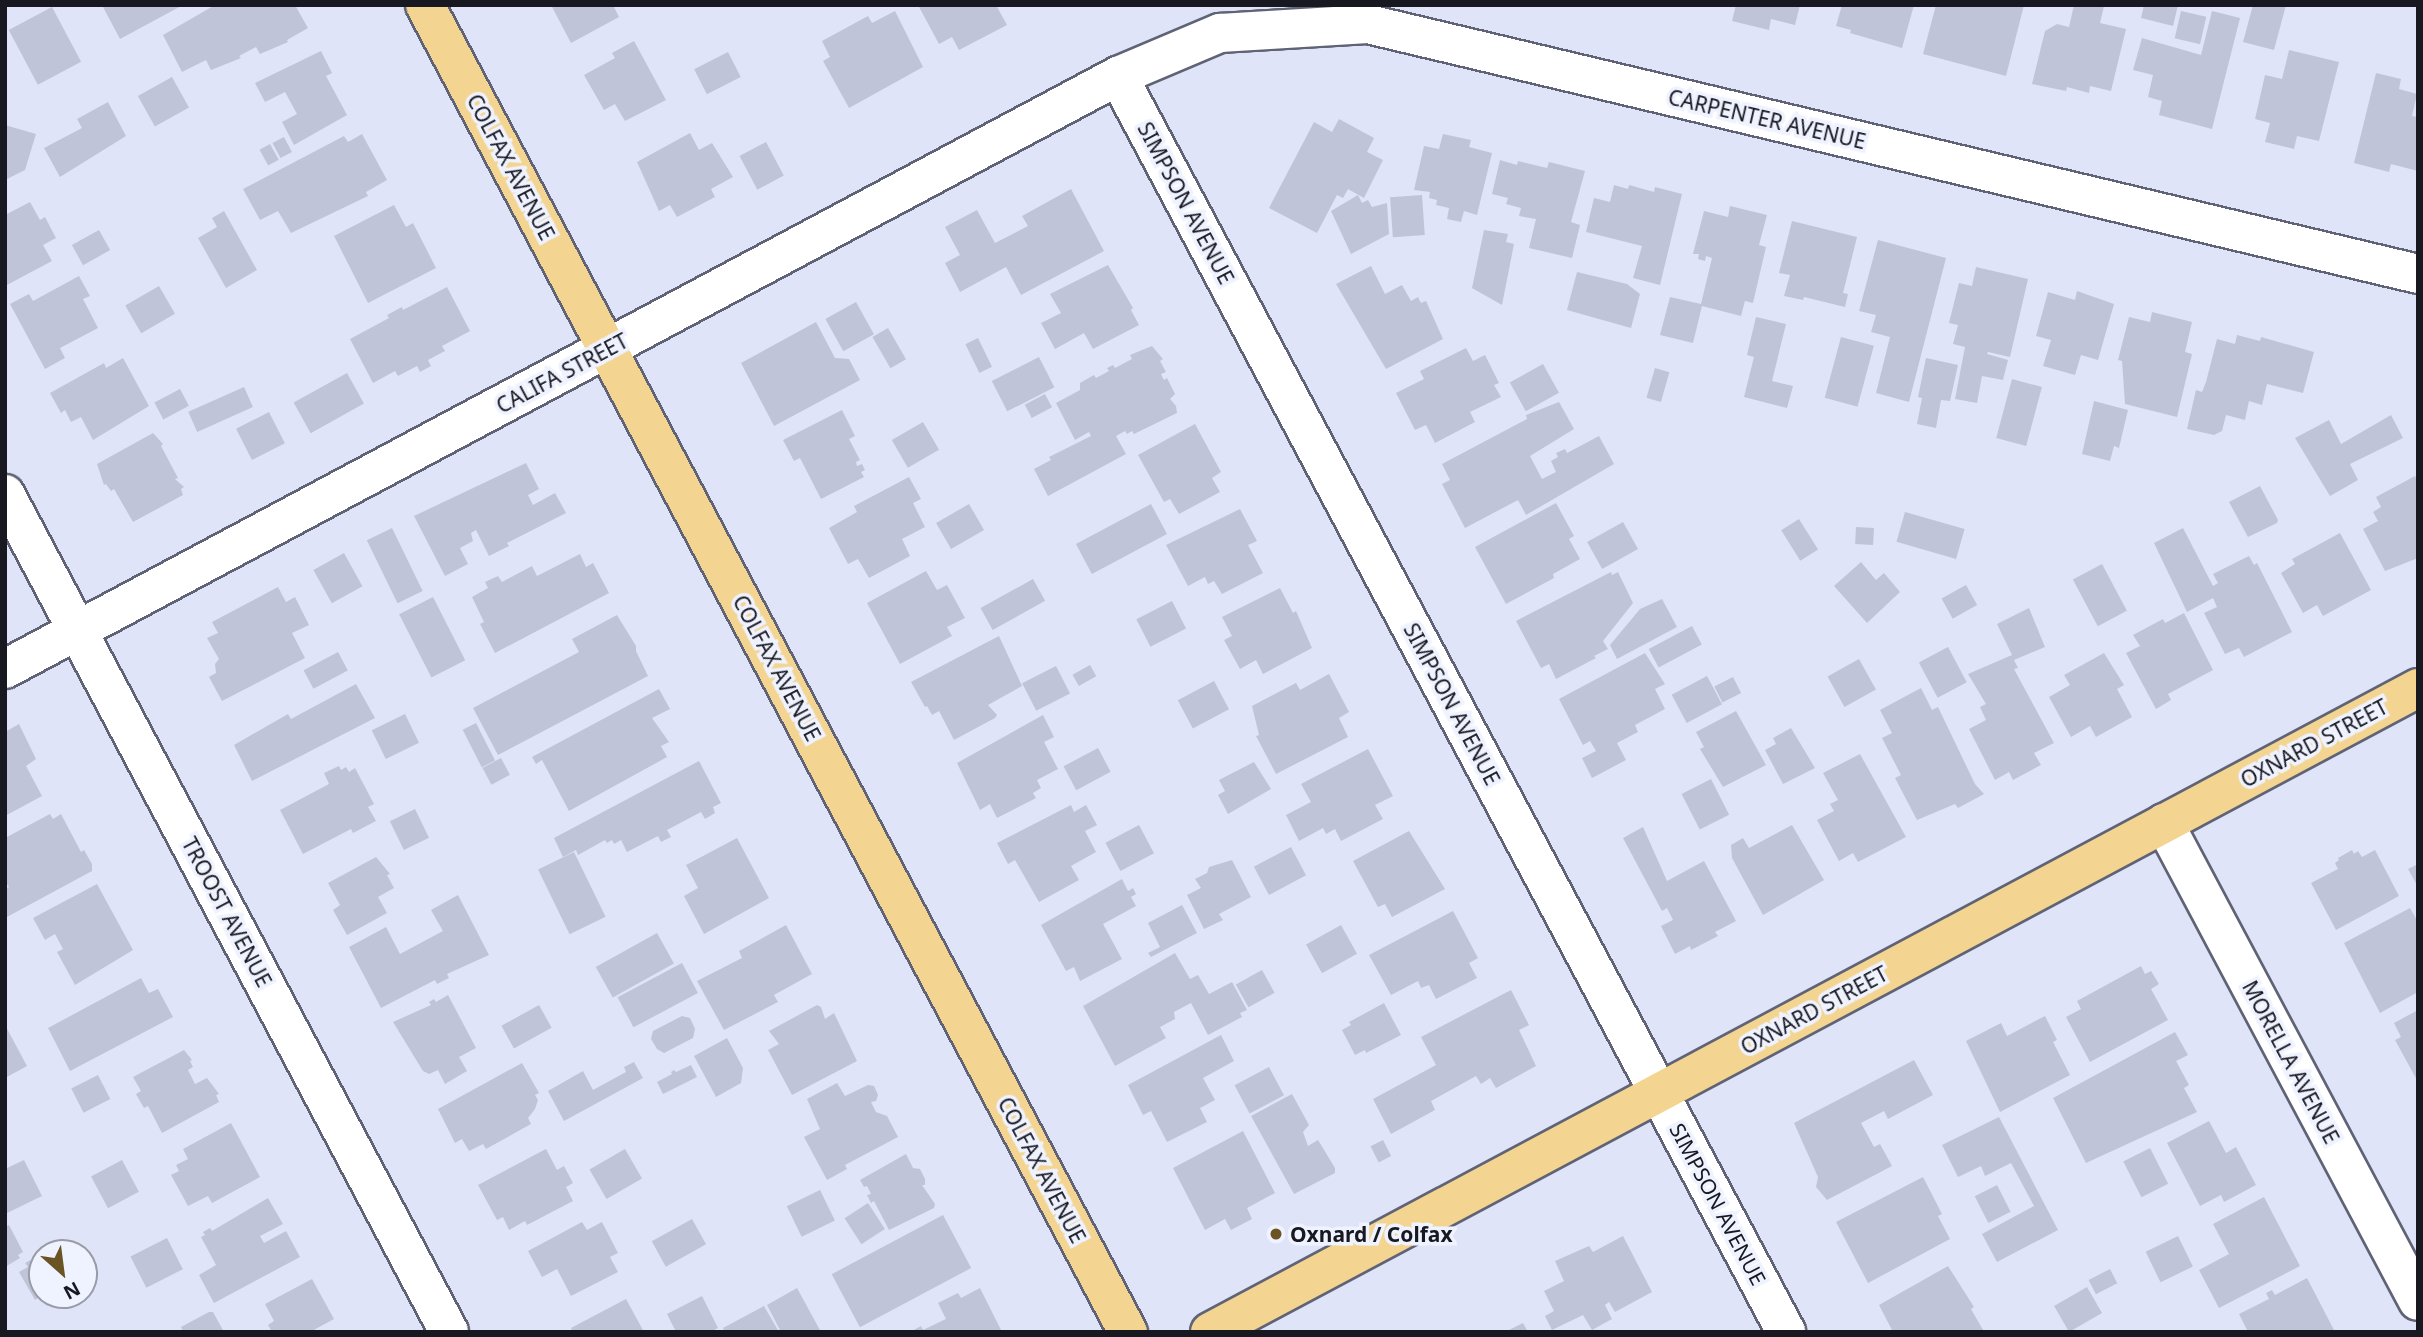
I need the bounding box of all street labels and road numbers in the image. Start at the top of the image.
street label: CARPENTER AVENUE [1666,84,1868,154]
street label: COLFAX AVENUE [462,90,560,244]
street label: SIMPSON AVENUE [1133,118,1239,288]
street label: CALIFA STREET [492,328,632,418]
street label: COLFAX AVENUE [728,591,826,745]
street label: SIMPSON AVENUE [1399,619,1505,789]
street label: OXNARD STREET [2236,694,2392,792]
street label: TROOST AVENUE [177,833,277,991]
street label: OXNARD STREET [1736,961,1892,1059]
street label: MORELLA AVENUE [2237,976,2345,1148]
street label: COLFAX AVENUE [993,1093,1091,1247]
street label: SIMPSON AVENUE [1665,1119,1771,1289]

